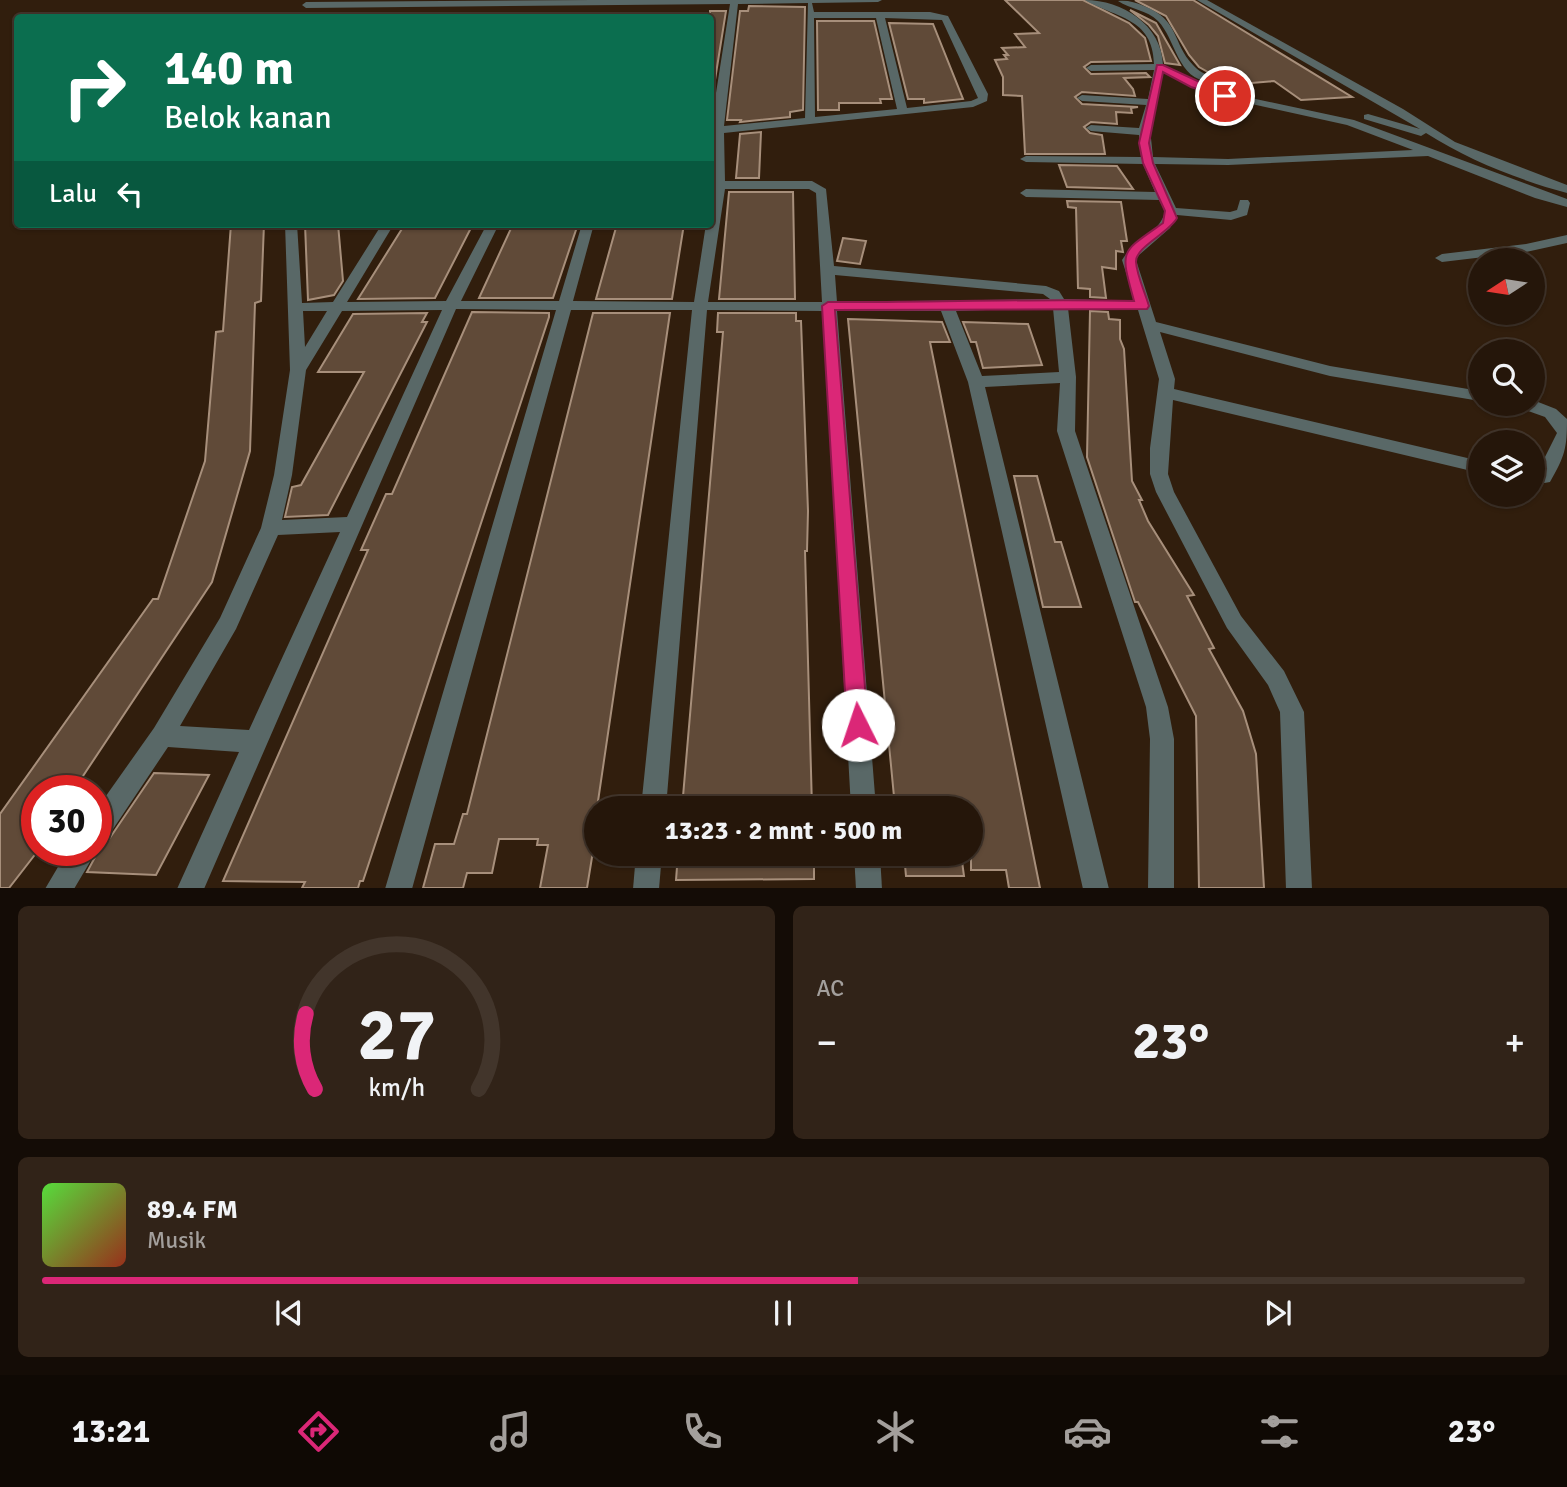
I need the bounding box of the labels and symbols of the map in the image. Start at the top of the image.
pin [1195,66,1255,126]
north arrow [1468,248,1545,326]
position arrow [821,688,895,762]
speed limit sign: 30 [21,775,112,866]

